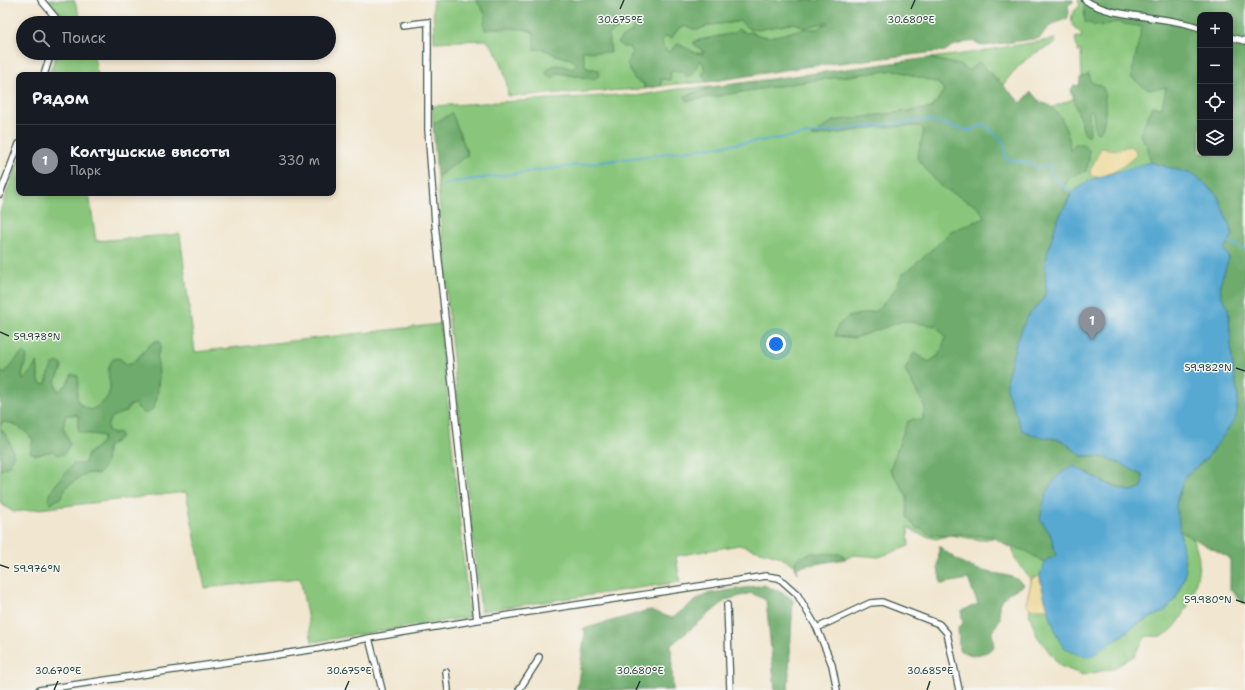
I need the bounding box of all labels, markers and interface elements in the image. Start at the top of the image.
map controls [1197,12,1233,156]
button: + [1197,12,1233,48]
text: 30.675°E [597,13,643,26]
text: 30.680°E [887,13,935,26]
search box [16,16,336,60]
icon: search [30,27,52,49]
text: Поиск [62,28,106,48]
button: − [1197,48,1233,84]
button: locate [1197,84,1233,120]
text: Рядом [32,87,89,109]
button: layers [1197,120,1233,156]
text: Колтушские высоты [70,142,230,162]
text: 1 [42,152,48,169]
text: 330 m [278,152,320,169]
text: Парк [70,162,101,179]
pin: 1 [1079,307,1105,340]
text: 59.978°N [14,330,60,343]
your location [766,334,786,354]
text: 59.982°N [1184,361,1232,374]
text: 59.976°N [14,562,60,575]
text: 59.980°N [1184,593,1232,606]
text: 30.670°E [35,664,81,677]
text: 30.675°E [326,664,372,677]
text: 30.680°E [616,664,664,677]
text: 30.685°E [907,664,953,677]

